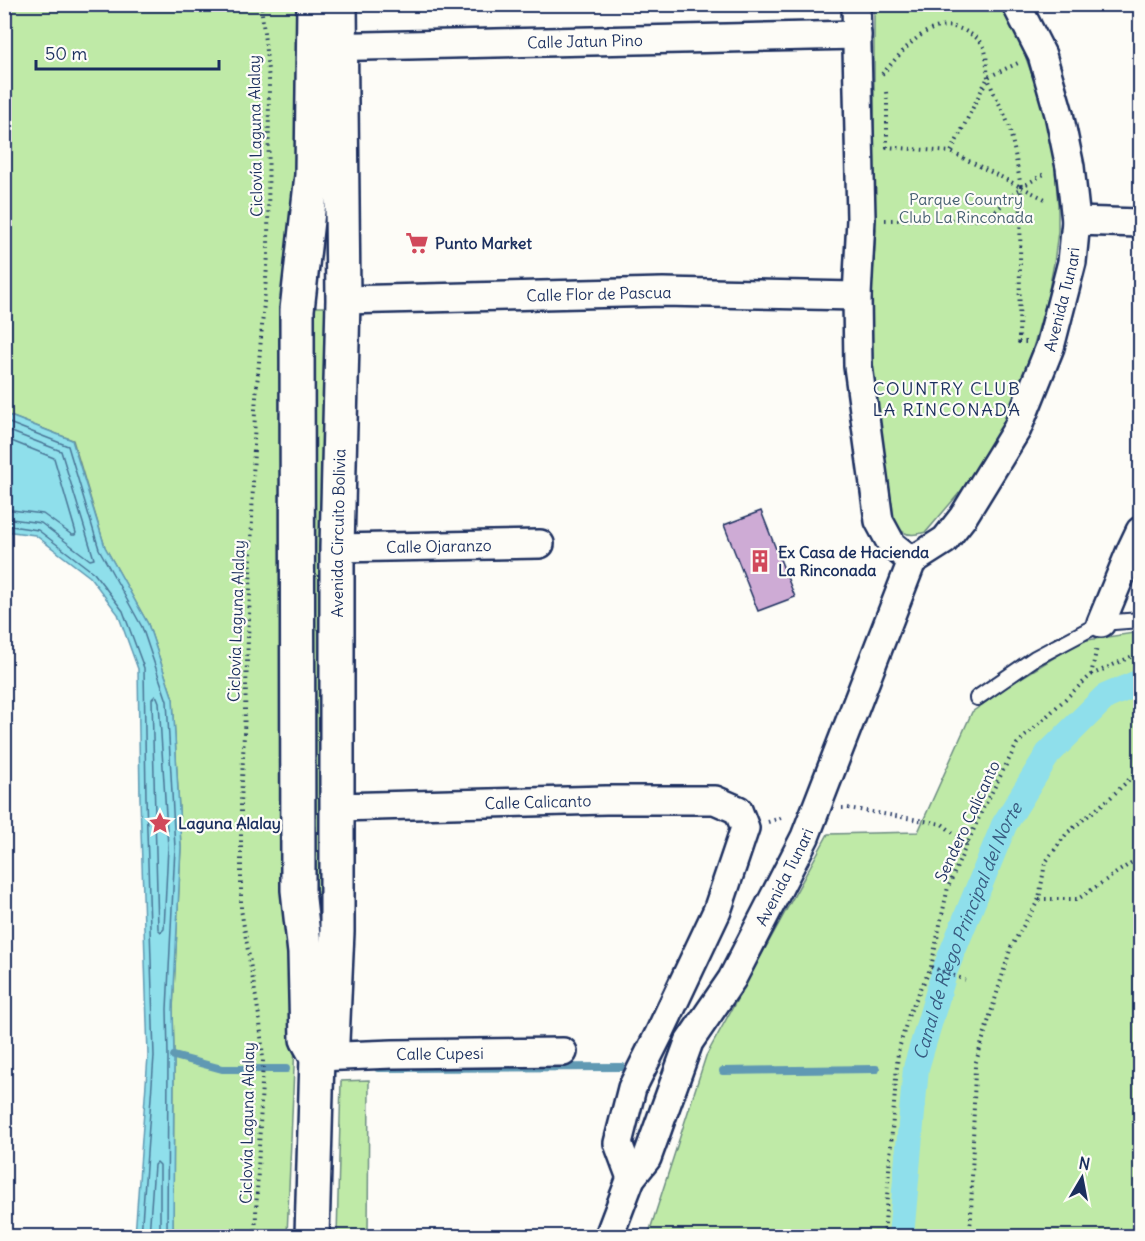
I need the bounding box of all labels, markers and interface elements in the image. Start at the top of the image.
street label: Calle Jatun Pino [527,30,643,52]
scale bar [36,33,219,71]
text: 50 m [45,42,87,65]
street label: Ciclovía Laguna Alalay [244,55,266,217]
park label: Parque Country Club La Rinconada [899,189,1033,227]
supermarket icon: Punto Market [404,230,430,256]
place label: Punto Market [435,233,532,253]
street label: Avenida Tunari [1039,246,1083,354]
street label: Calle Flor de Pascua [526,282,672,305]
district label: COUNTRY CLUB LA RINCONADA [872,377,1022,421]
street label: Avenida Circuito Bolivia [327,448,349,617]
street label: Calle Ojaranzo [386,535,492,557]
street label: Ciclovía Laguna Alalay [223,540,249,702]
place label: Ex Casa de Hacienda La Rinconada [778,542,929,580]
building icon: Ex Casa de Hacienda La Rinconada [747,548,773,574]
street label: Sendero Calicanto [930,757,1004,885]
street label: Calle Calicanto [484,790,591,813]
water label: Canal de Riego Principal del Norte [908,797,1027,1062]
place icon: Laguna Alalay [147,810,173,836]
place label: Laguna Alalay [178,813,281,834]
street label: Avenida Tunari [751,825,817,929]
street label: Ciclovía Laguna Alalay [236,1042,258,1204]
street label: Calle Cupesi [396,1043,484,1064]
north arrow [1052,1148,1112,1208]
text: N [1077,1152,1092,1174]

